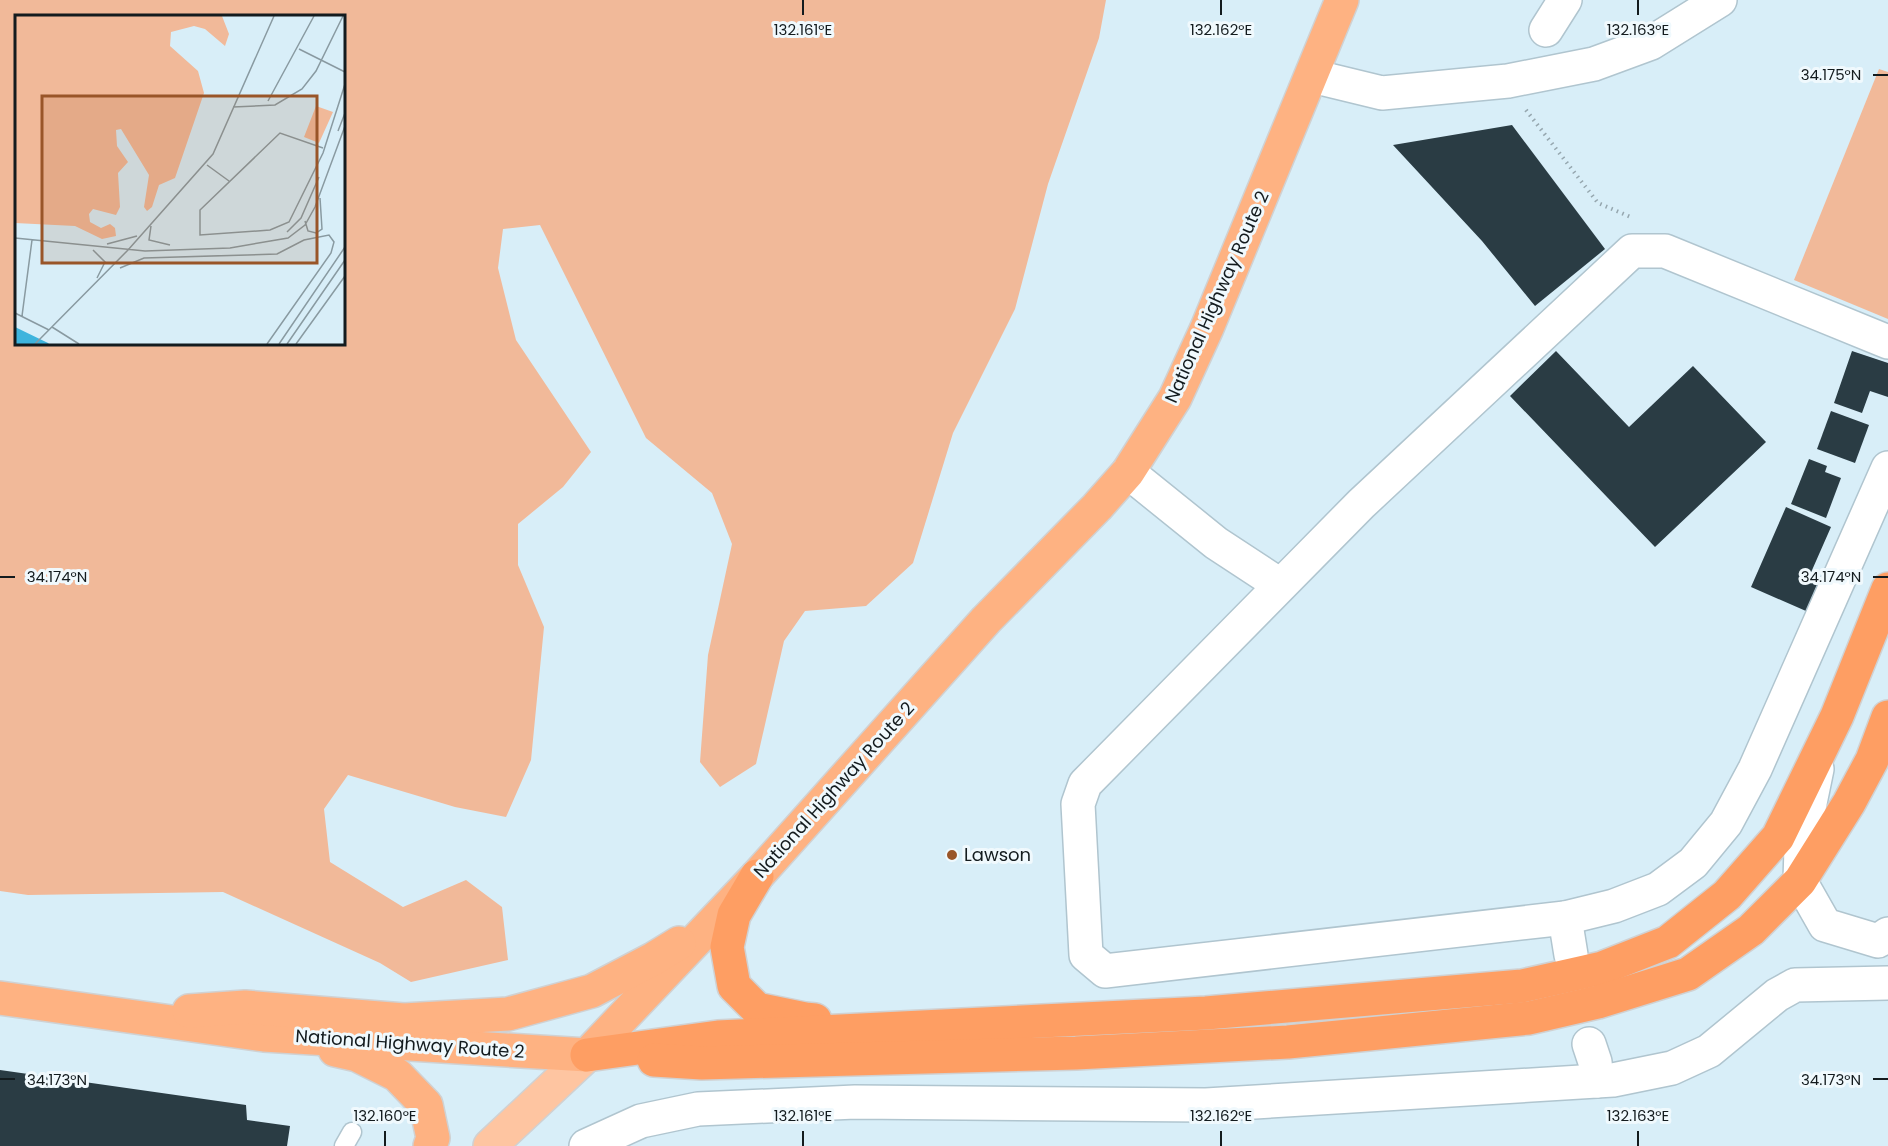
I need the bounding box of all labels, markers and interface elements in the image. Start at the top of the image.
inset map [15,15,345,345]
text: 132.161°E [774,19,832,40]
text: 132.162°E [1190,19,1252,40]
text: 132.163°E [1607,19,1669,40]
text: 34.175°N [1801,64,1861,85]
street label: National Highway Route 2 [1158,187,1275,407]
text: 34.174°N [27,566,87,587]
text: 34.174°N [1801,566,1861,587]
street label: National Highway Route 2 [748,696,920,883]
place label: Lawson [964,842,1031,867]
marker: Lawson [945,848,959,862]
street label: National Highway Route 2 [295,1023,525,1064]
text: 34.173°N [27,1069,87,1090]
text: 34.173°N [1801,1069,1861,1090]
text: 132.160°E [353,1105,417,1126]
text: 132.161°E [774,1105,832,1126]
text: 132.162°E [1190,1105,1252,1126]
text: 132.163°E [1607,1105,1669,1126]

